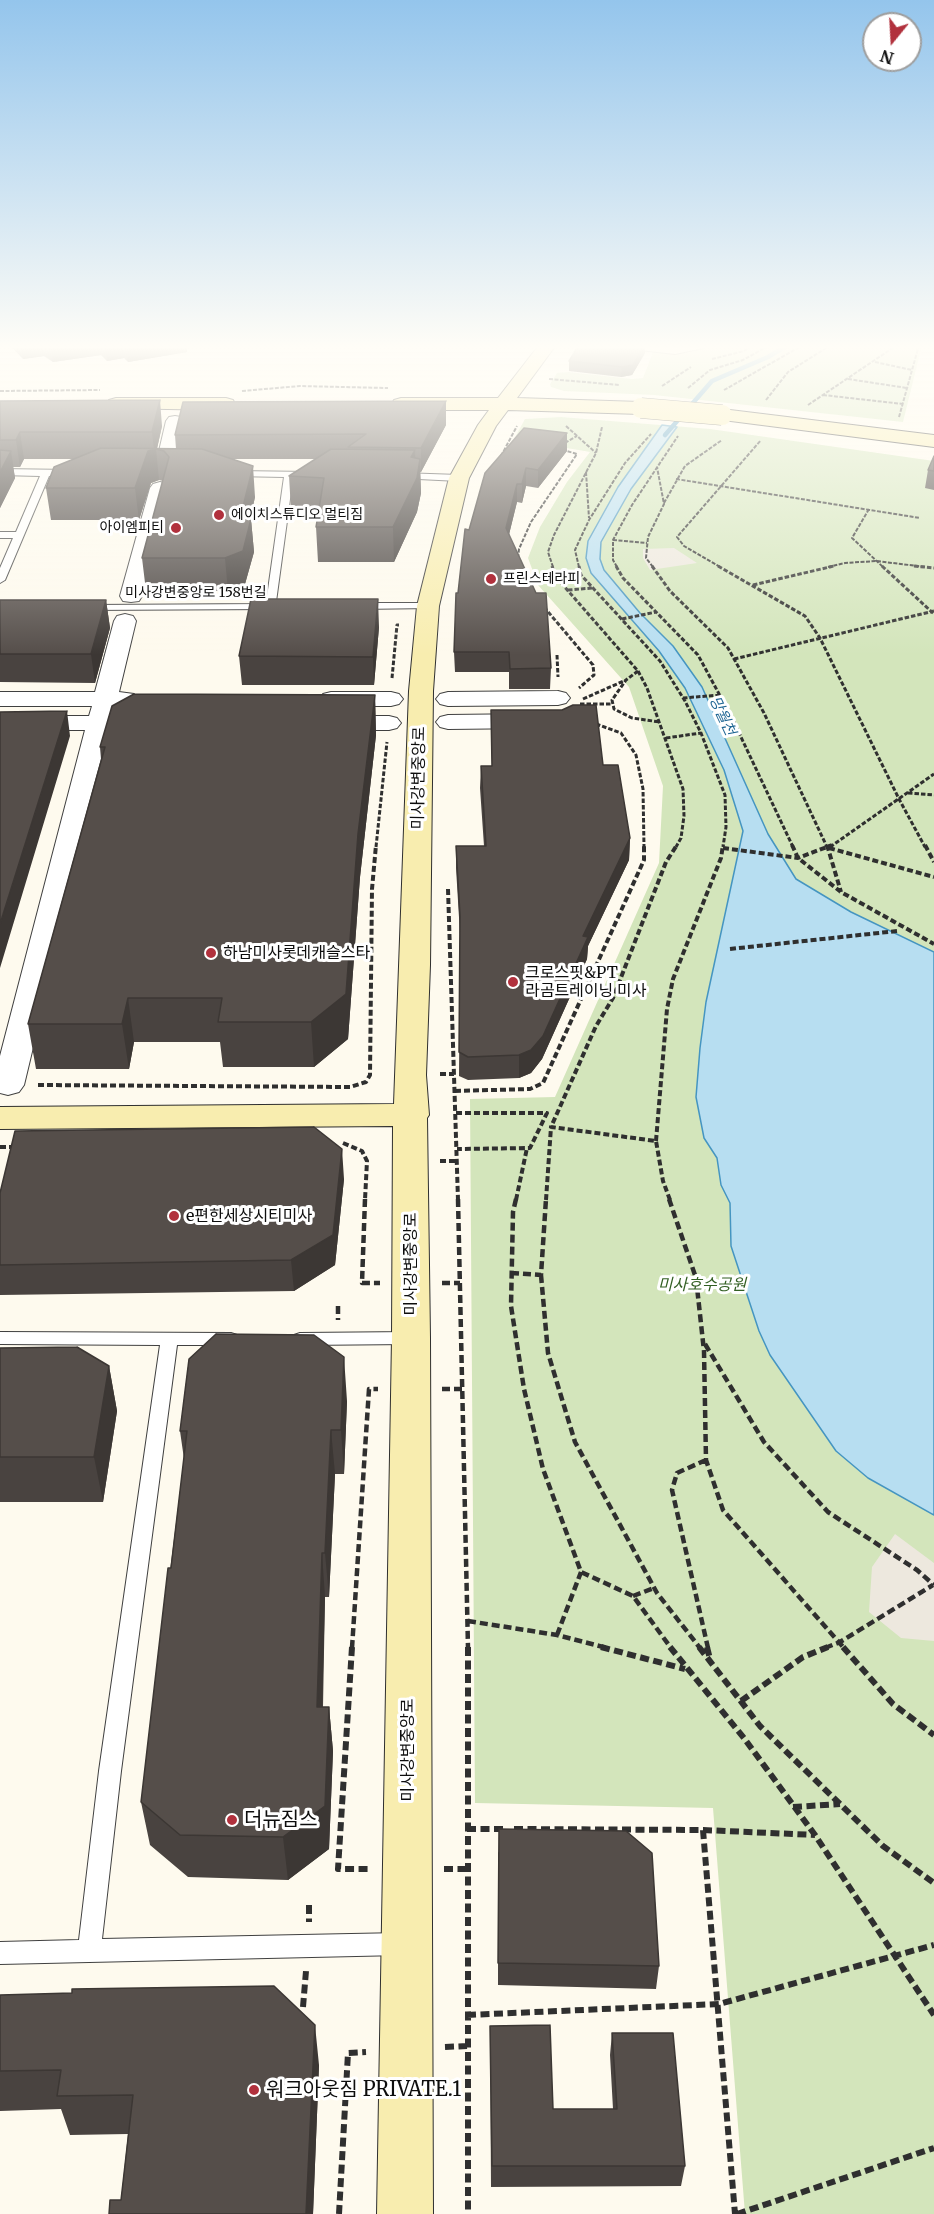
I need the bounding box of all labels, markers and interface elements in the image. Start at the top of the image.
north arrow [862,12,922,72]
text: N [878,46,896,69]
place label: 에이치스튜디오 멀티짐 [231,507,363,523]
marker: 에이치스튜디오 멀티짐 [212,508,226,522]
place label: 아이엠피티 [100,520,164,536]
marker: 아이엠피티 [169,521,183,535]
place label: 프린스테라피 [503,571,580,587]
marker: 프린스테라피 [484,572,498,586]
street label: 미사강변중앙로 158번길 [125,585,267,601]
water label: 망월천 [705,693,739,739]
street label: 미사강변중앙로 [409,726,429,830]
place label: 하남미사롯데캐슬스타 [223,943,370,963]
marker: 하남미사롯데캐슬스타 [204,946,218,960]
place label: 크로스핏&PT 라곰트레이닝 미사 [525,963,647,1001]
marker: 크로스핏&PT 라곰트레이닝 미사 [506,975,520,989]
place label: e편한세상시티미사 [186,1206,312,1226]
marker: e편한세상시티미사 [167,1209,181,1223]
street label: 미사강변중앙로 [401,1212,421,1316]
park label: 미사호수공원 [658,1275,746,1295]
street label: 미사강변중앙로 [398,1698,418,1802]
place label: 더뉴짐스 [244,1808,318,1832]
marker: 더뉴짐스 [225,1813,239,1827]
place label: 워크아웃짐 PRIVATE.1 [266,2078,461,2102]
marker: 워크아웃짐 PRIVATE.1 [247,2083,261,2097]

